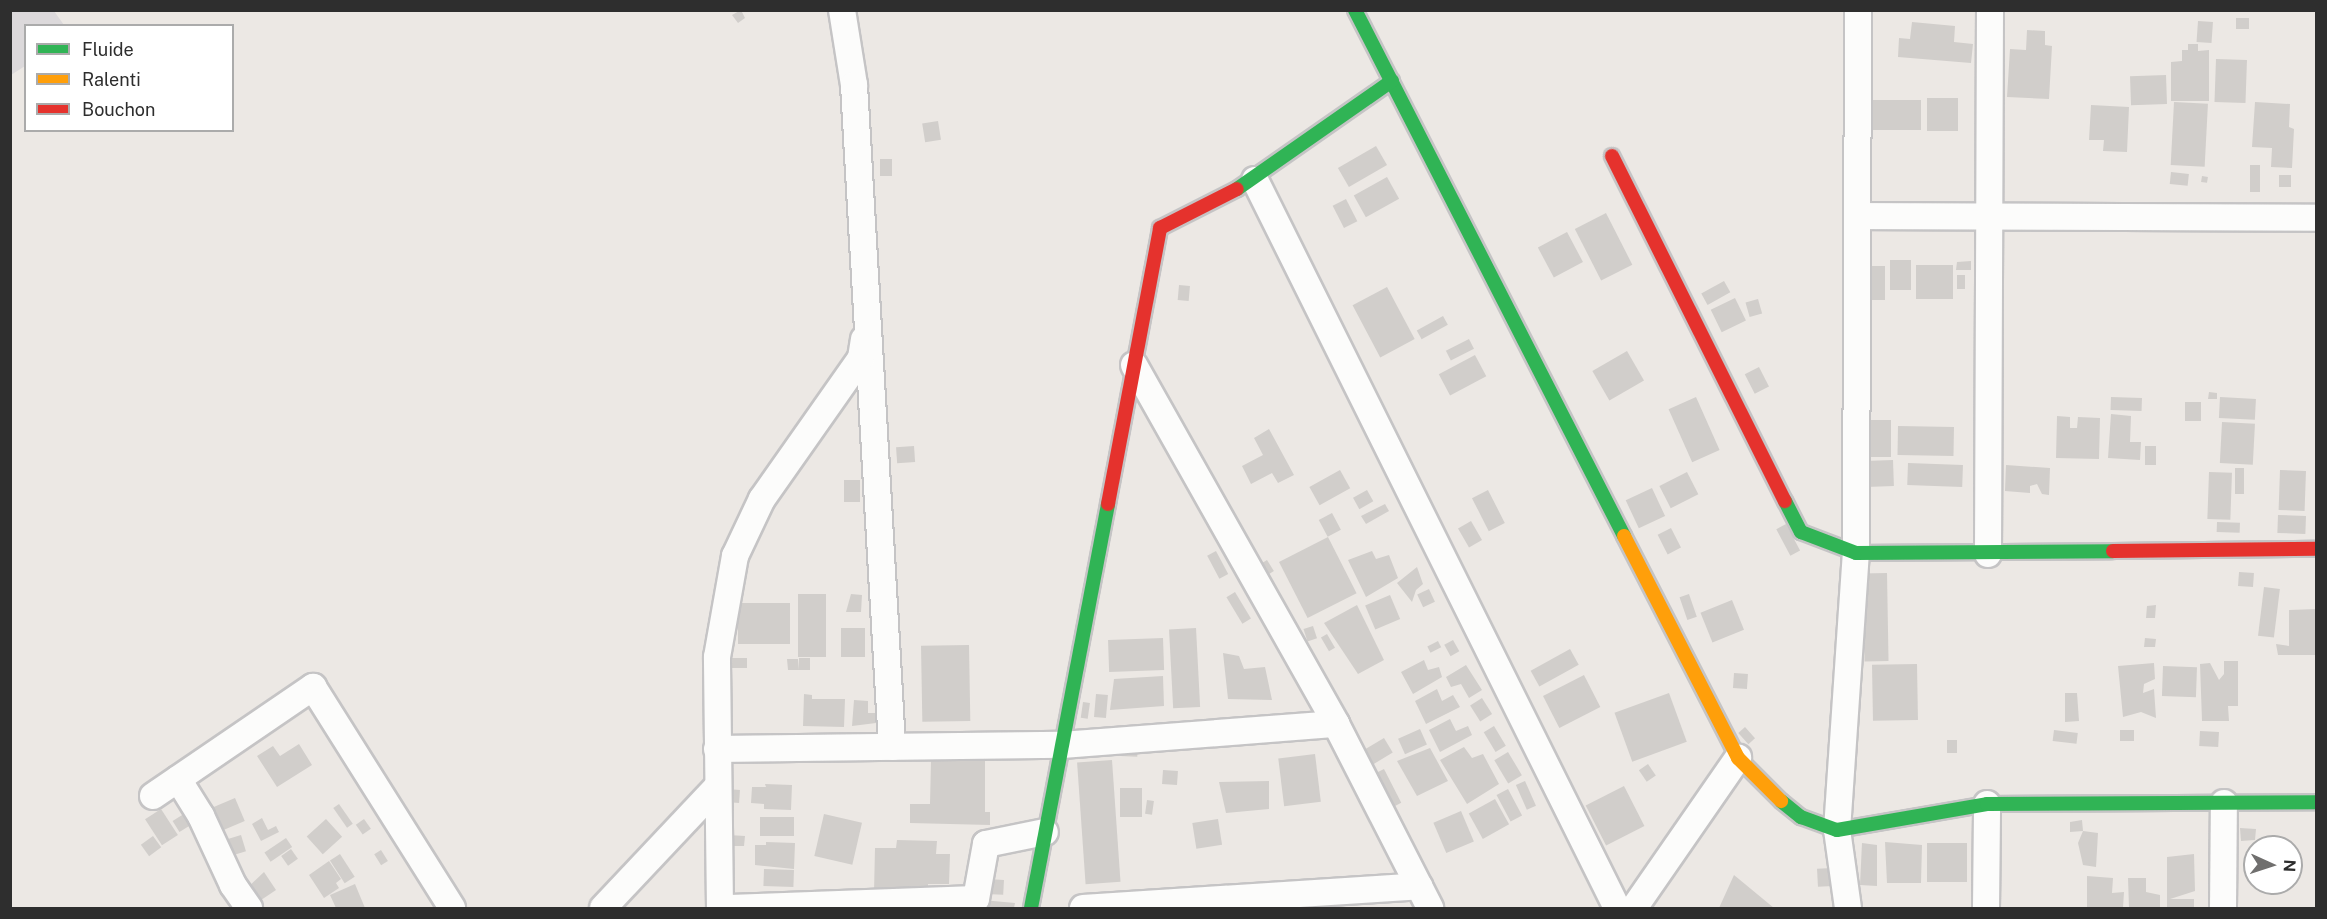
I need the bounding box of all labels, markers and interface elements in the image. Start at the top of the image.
legend [24,24,234,132]
text: Fluide [82,39,134,60]
text: Ralenti [82,69,141,90]
text: Bouchon [82,99,155,120]
north arrow [2243,835,2303,895]
text: N [2280,859,2299,873]

